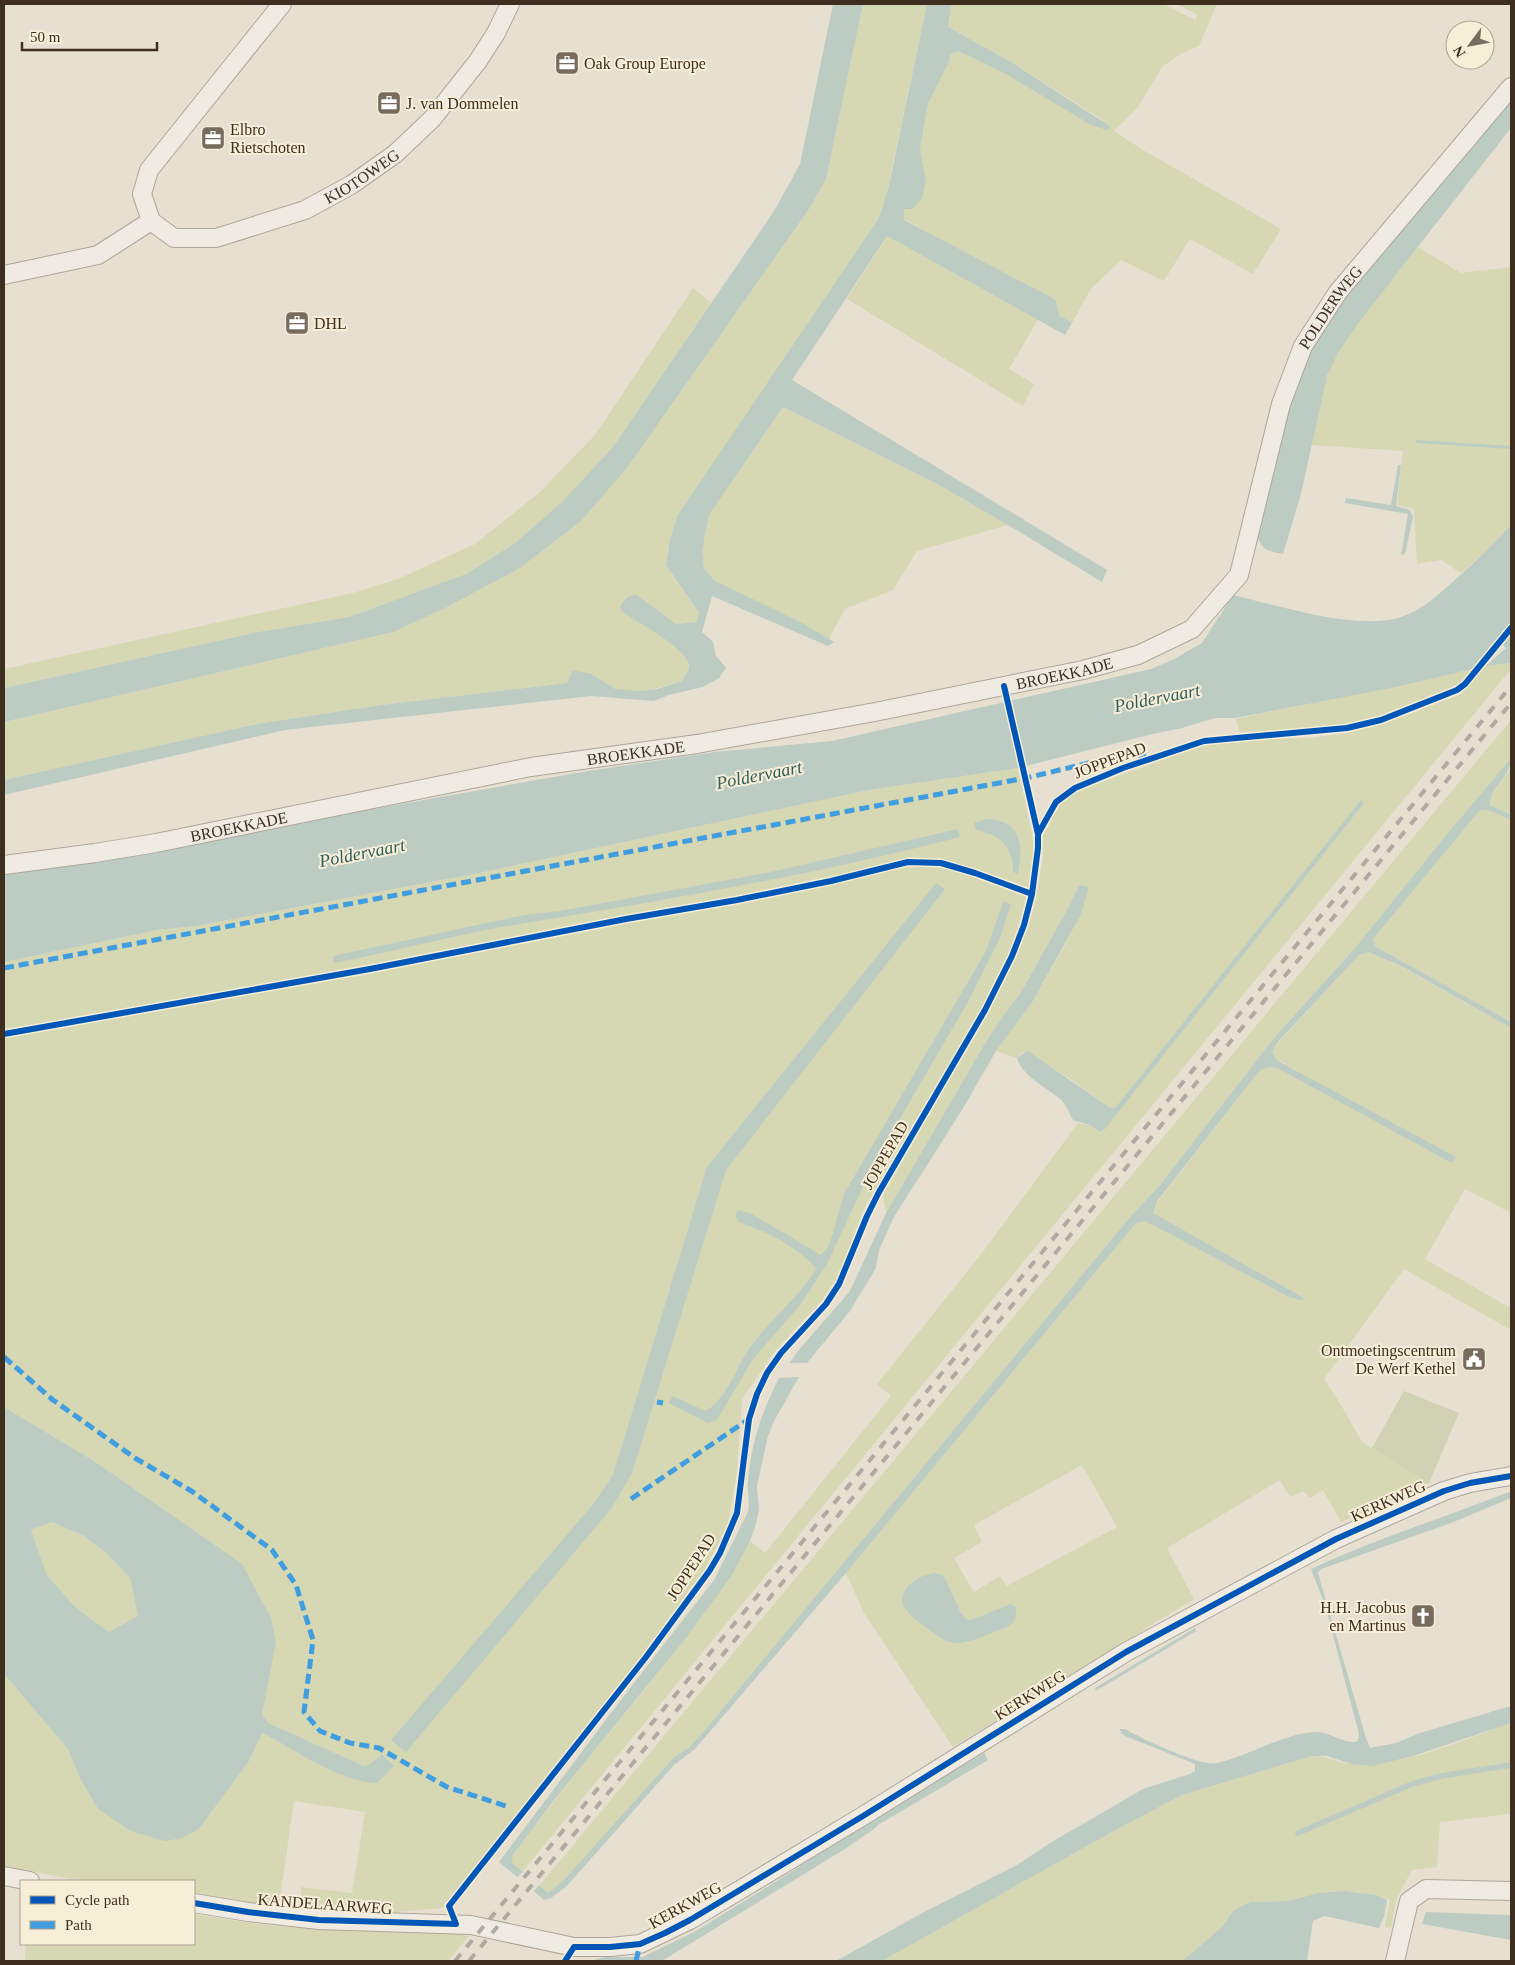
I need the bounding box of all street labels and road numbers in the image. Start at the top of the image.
street label: KIOTOWEG [321,145,402,207]
street label: POLDERWEG [1295,262,1365,352]
street label: BROEKKADE [1014,654,1115,692]
street label: BROEKKADE [586,737,686,768]
street label: JOPPEPAD [1072,738,1148,782]
street label: BROEKKADE [189,808,289,844]
street label: JOPPEPAD [859,1118,911,1192]
street label: KERKWEG [1348,1477,1428,1525]
street label: JOPPEPAD [663,1531,719,1603]
street label: KERKWEG [992,1666,1069,1723]
street label: KERKWEG [646,1878,724,1932]
street label: KANDELAARWEG [257,1891,393,1917]

